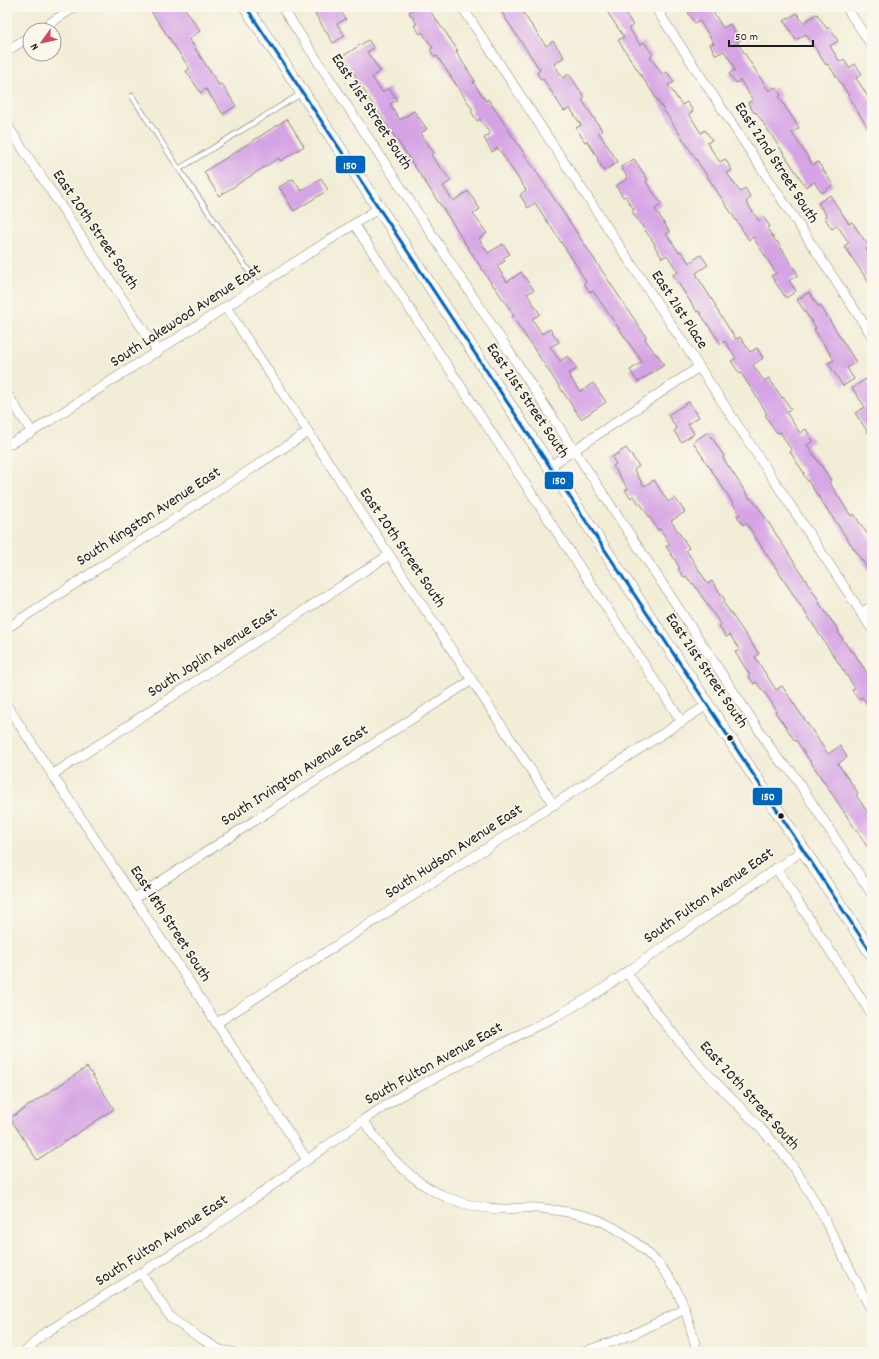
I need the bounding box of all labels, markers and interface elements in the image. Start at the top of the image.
north arrow [22,22,62,62]
scale bar [729,22,813,48]
text: 50 m [735,29,758,46]
text: N [27,39,43,53]
street label: East 21st Street South [325,49,417,175]
street label: East 22nd Street South [728,98,824,228]
line badge: 150 [335,155,366,174]
text: 150 [343,159,357,175]
street label: East 20th Street South [46,165,144,295]
street label: South Lakewood Avenue East [106,258,266,374]
street label: East 21st Place [645,266,713,354]
street label: East 21st Street South [480,339,574,463]
street label: South Kingston Avenue East [72,461,226,572]
line badge: 150 [544,471,574,490]
text: 150 [552,474,566,490]
street label: East 20th Street South [353,483,451,613]
street label: South Joplin Avenue East [143,602,283,704]
street label: East 21st Street South [659,609,753,733]
street label: South Irvington Avenue East [217,720,373,832]
unlabelled marker [725,733,735,743]
line badge: 150 [752,787,783,806]
text: 150 [761,790,775,806]
street label: South Hudson Avenue East [381,799,528,905]
unlabelled marker [776,811,786,821]
street label: South Fulton Avenue East [639,842,779,950]
street label: East 18th Street South [124,861,216,987]
street label: South Fulton Avenue East [361,1016,507,1112]
street label: East 20th Street South [693,1036,805,1156]
street label: South Fulton Avenue East [91,1189,233,1293]

